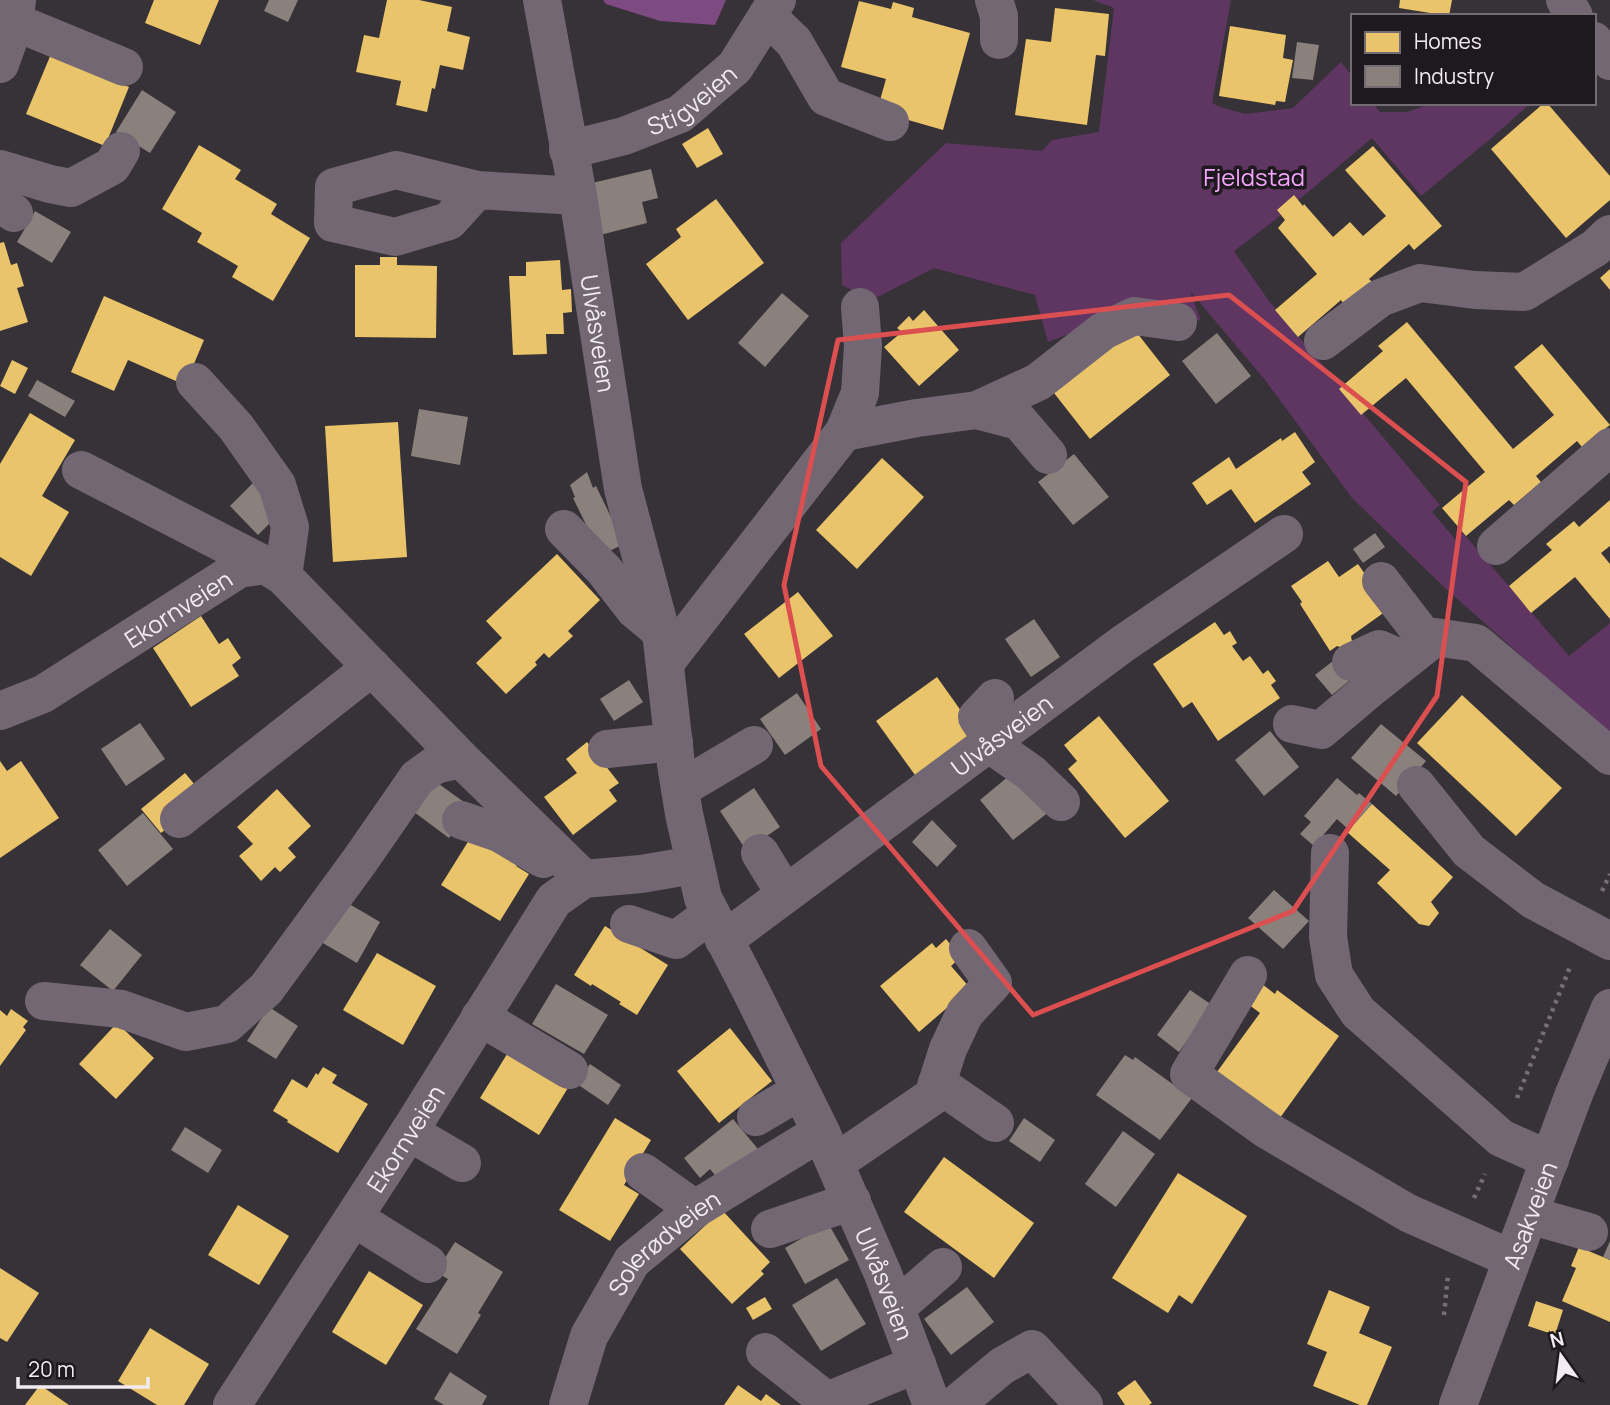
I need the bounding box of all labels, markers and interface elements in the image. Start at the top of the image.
legend [1351,14,1596,105]
text: Homes [1414,27,1482,55]
street label: Stigveien [642,57,743,142]
text: Industry [1414,62,1494,90]
park label: Fjeldstad [1203,160,1305,193]
street label: Ulvåsveien [574,272,624,394]
street label: Ekornveien [117,561,238,655]
street label: Ulvåsveien [943,686,1058,783]
street label: Ekornveien [358,1078,451,1198]
street label: Asakveien [1494,1156,1564,1273]
street label: Solerødveien [599,1181,726,1301]
street label: Ulvåsveien [848,1222,923,1344]
north arrow [1526,1321,1596,1391]
text: N [1547,1325,1567,1354]
scale bar [18,1346,147,1390]
text: 20 m [28,1355,75,1383]

